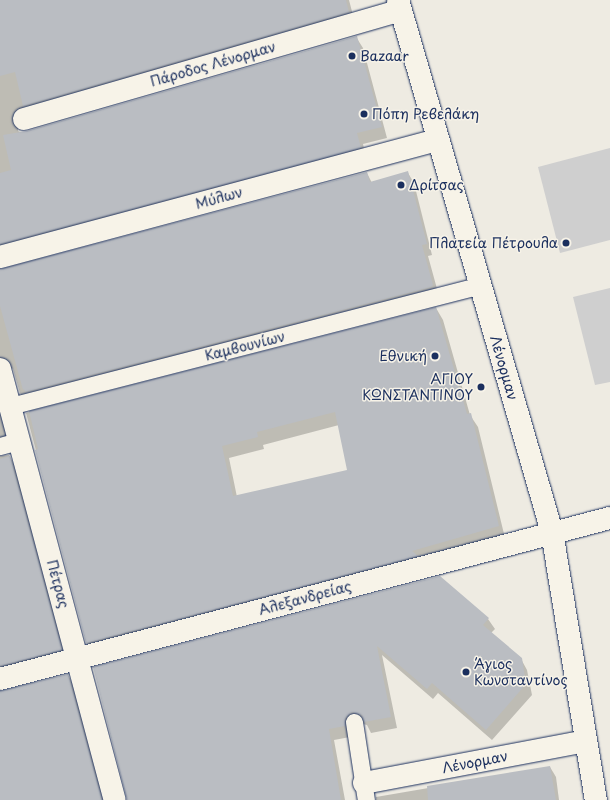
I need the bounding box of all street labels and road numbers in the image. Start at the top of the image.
street label: Πάροδος Λένορμαν [148,38,278,90]
street label: Μύλων [193,184,245,212]
street label: Καμβουνίων [203,328,287,364]
street label: Λένορμαν [487,334,521,402]
street label: Πέτρας [43,558,73,610]
street label: Αλεξανδρείας [257,578,353,618]
street label: Λένορμαν [441,747,509,777]

